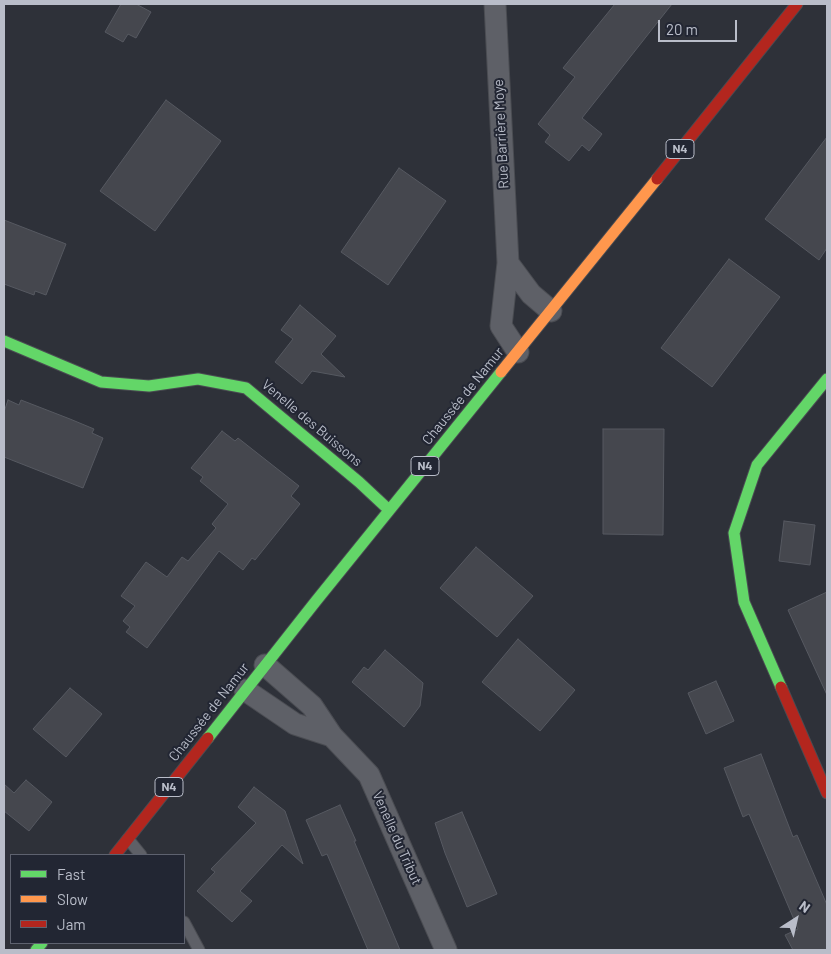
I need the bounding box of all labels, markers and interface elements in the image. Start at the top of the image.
scale bar [661,10,740,42]
text: 20 m [666,20,698,38]
street label: Rue Barrière Moye [490,79,512,189]
road number: N4 [666,140,694,158]
street label: Chaussée de Namur [419,344,507,448]
street label: Venelle des Buissons [258,376,366,470]
road number: N4 [411,456,439,476]
street label: Chaussée de Namur [165,659,253,765]
road number: N4 [155,778,183,796]
street label: Venelle du Tribut [369,789,425,887]
legend [10,854,185,944]
text: Fast [57,865,85,883]
text: Slow [57,890,88,908]
north arrow [771,894,821,944]
text: N [796,897,814,916]
text: Jam [57,915,86,933]

